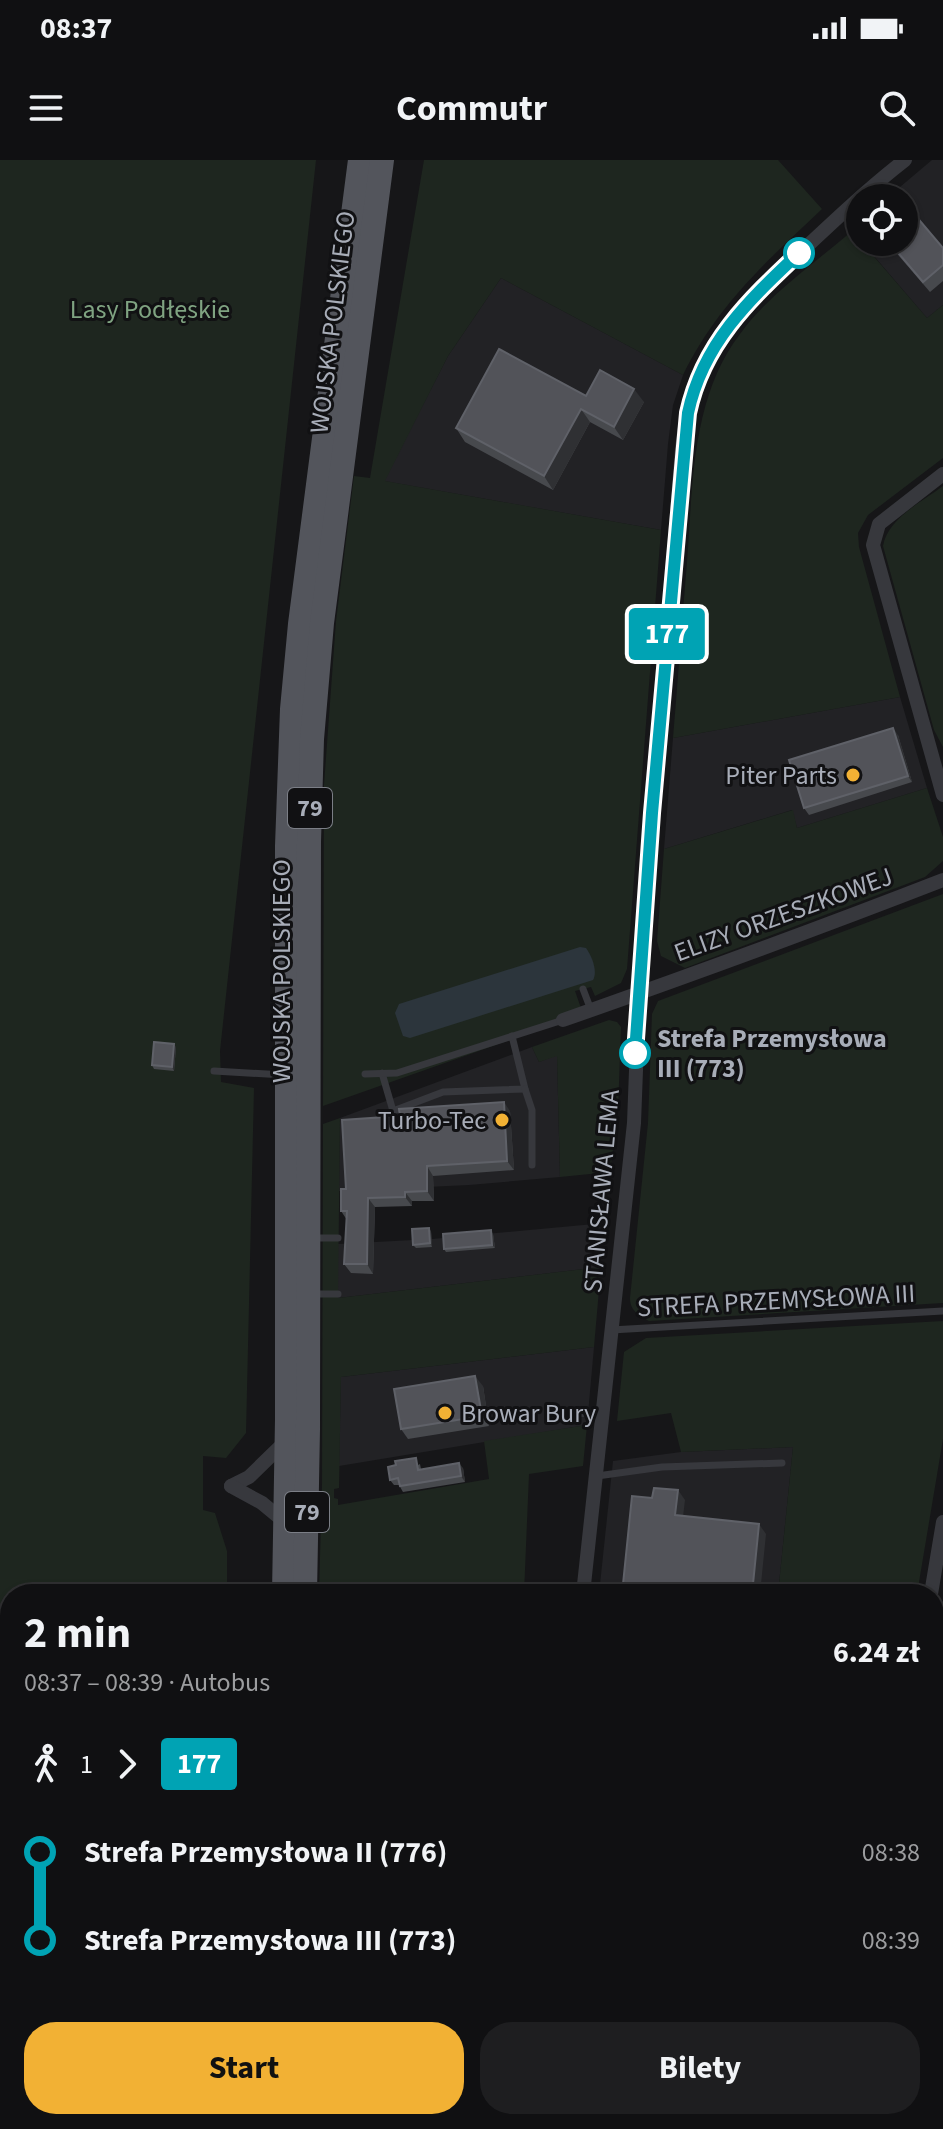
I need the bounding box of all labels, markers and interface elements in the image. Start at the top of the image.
text: 08:37 [40,7,112,50]
text: Commutr [396,83,547,134]
icon: menu [24,86,68,130]
icon: search [875,86,919,130]
map controls [846,184,918,256]
button: locate [846,184,918,256]
street label: WOJSKA POLSKIEGO [300,209,364,435]
unlabelled marker [784,238,814,268]
park label: Lasy Podłęskie [70,291,230,328]
line badge: 177 [621,608,713,660]
text: 177 [645,614,689,654]
place label: Piter Parts [725,757,837,794]
marker: Piter Parts [844,766,862,784]
road number: 79 [288,788,332,828]
street label: ELIZY ORZESZKOWEJ [669,858,898,971]
street label: WOJSKA POLSKIEGO [263,859,300,1083]
place label: Strefa Przemysłowa III (773) [657,1020,887,1087]
marker: Strefa Przemysłowa III (773) [620,1038,650,1068]
street label: STANISŁAWA LEMA [574,1087,629,1294]
place label: Turbo-Tec [378,1102,486,1139]
marker: Turbo-Tec [493,1111,511,1129]
street label: STREFA PRZEMYSŁOWA III [636,1275,916,1326]
place label: Browar Bury [461,1395,596,1432]
marker: Browar Bury [436,1404,454,1422]
road number: 79 [285,1492,329,1532]
text: 2 min [24,1602,131,1665]
text: 6.24 zł [833,1631,920,1674]
text: 08:37 – 08:39 · Autobus [24,1664,270,1701]
icon: walk [24,1742,68,1786]
icon: forward [105,1742,149,1786]
text: 177 [177,1744,221,1784]
text: 1 [80,1746,93,1783]
text: Strefa Przemysłowa II (776) [84,1831,447,1874]
text: 08:38 [862,1834,920,1871]
text: Strefa Przemysłowa III (773) [84,1919,456,1962]
text: 08:39 [862,1922,920,1959]
button: Start [24,2022,464,2114]
button: Bilety [480,2022,920,2114]

